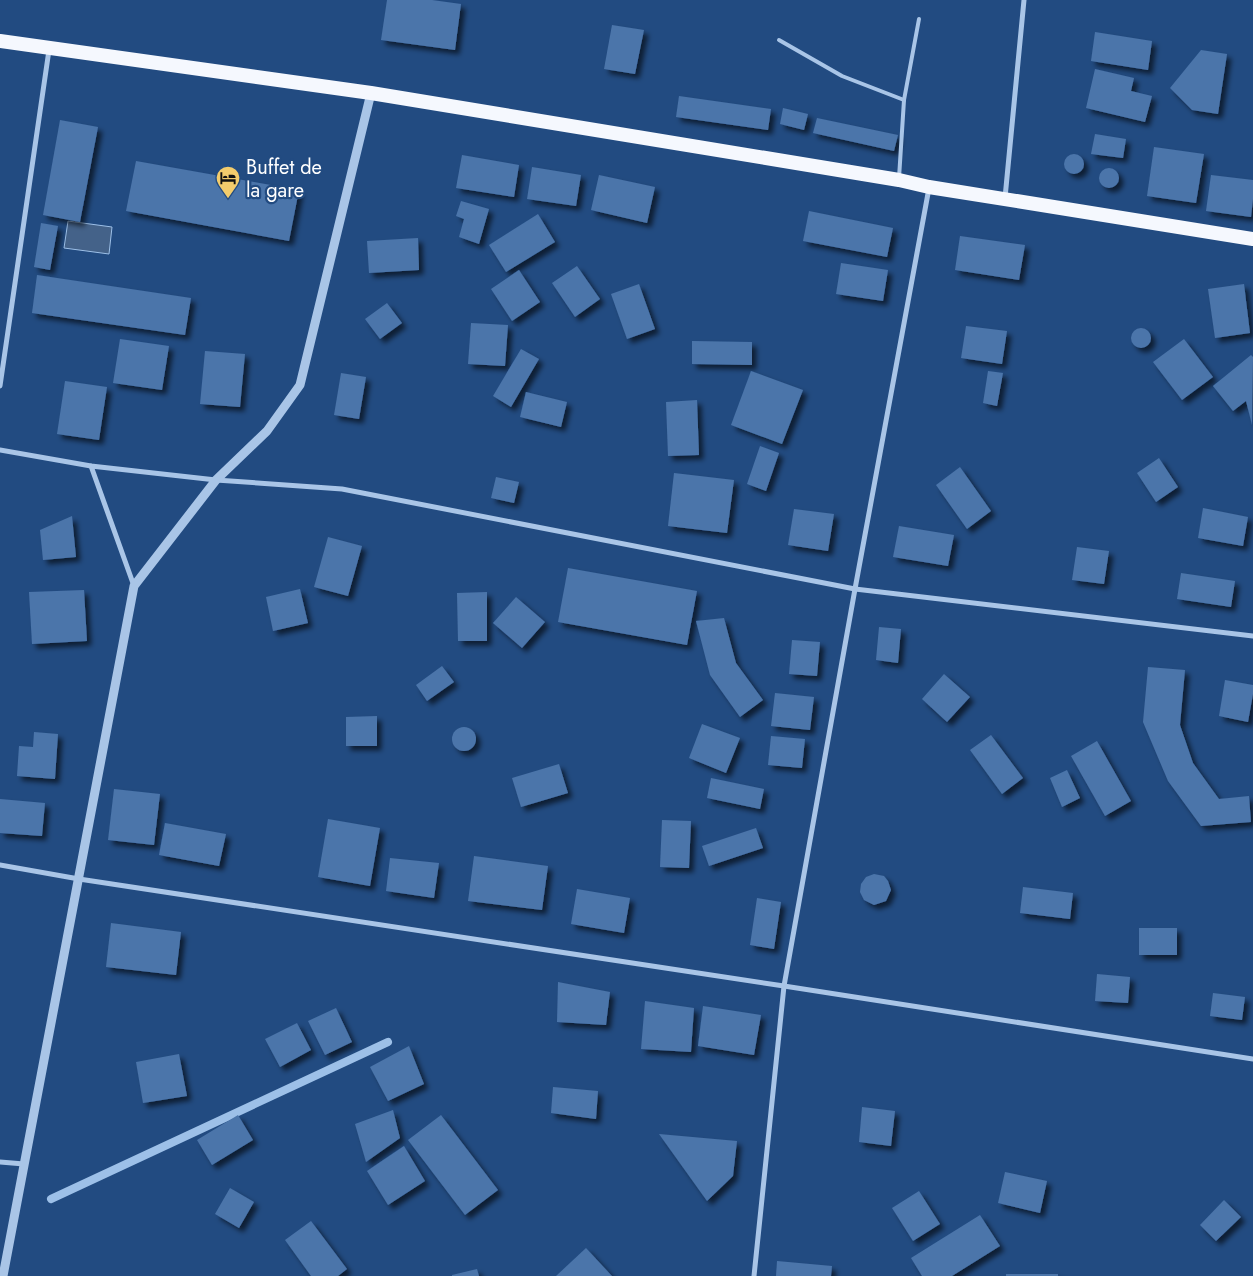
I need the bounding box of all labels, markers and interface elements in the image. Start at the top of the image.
place label: Buffet de la gare [246,153,322,205]
hotel icon: Buffet de la gare [215,165,241,199]

